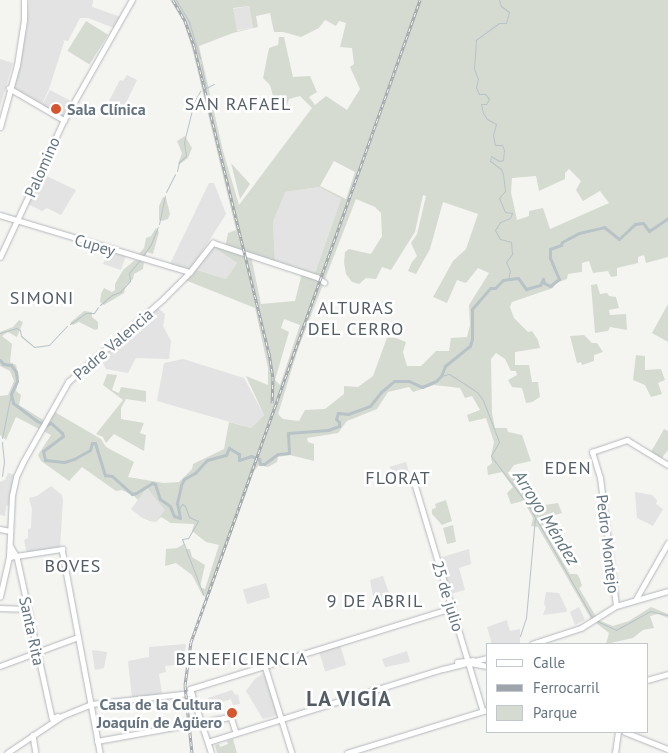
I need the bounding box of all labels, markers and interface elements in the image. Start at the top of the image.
district label: SAN RAFAEL [183,93,293,115]
place label: Sala Clínica [67,99,146,119]
marker: Sala Clínica [49,102,63,116]
street label: Palomino [20,134,64,200]
street label: Cupey [72,230,118,260]
district label: SIMONI [9,287,75,309]
district label: ALTURAS DEL CERRO [306,298,406,340]
street label: Padre Valencia [69,304,157,384]
district label: EDEN [544,457,592,479]
water label: Arroyo Méndez [508,466,584,570]
district label: FLORAT [365,467,431,489]
street label: Pedro Montejo [592,493,624,595]
district label: BOVES [44,555,102,577]
street label: 25 de julio [428,558,468,634]
district label: 9 DE ABRIL [325,590,425,612]
street label: Santa Rita [15,595,49,667]
legend [486,643,648,733]
district label: BENEFICIENCIA [174,648,310,670]
text: Calle [533,653,565,672]
text: Ferrocarril [533,678,599,697]
district label: LA VIGÍA [304,686,394,712]
place label: Casa de la Cultura Joaquín de Agüero [96,694,222,732]
text: Parque [533,703,577,722]
marker: Casa de la Cultura Joaquín de Agüero [226,707,238,719]

